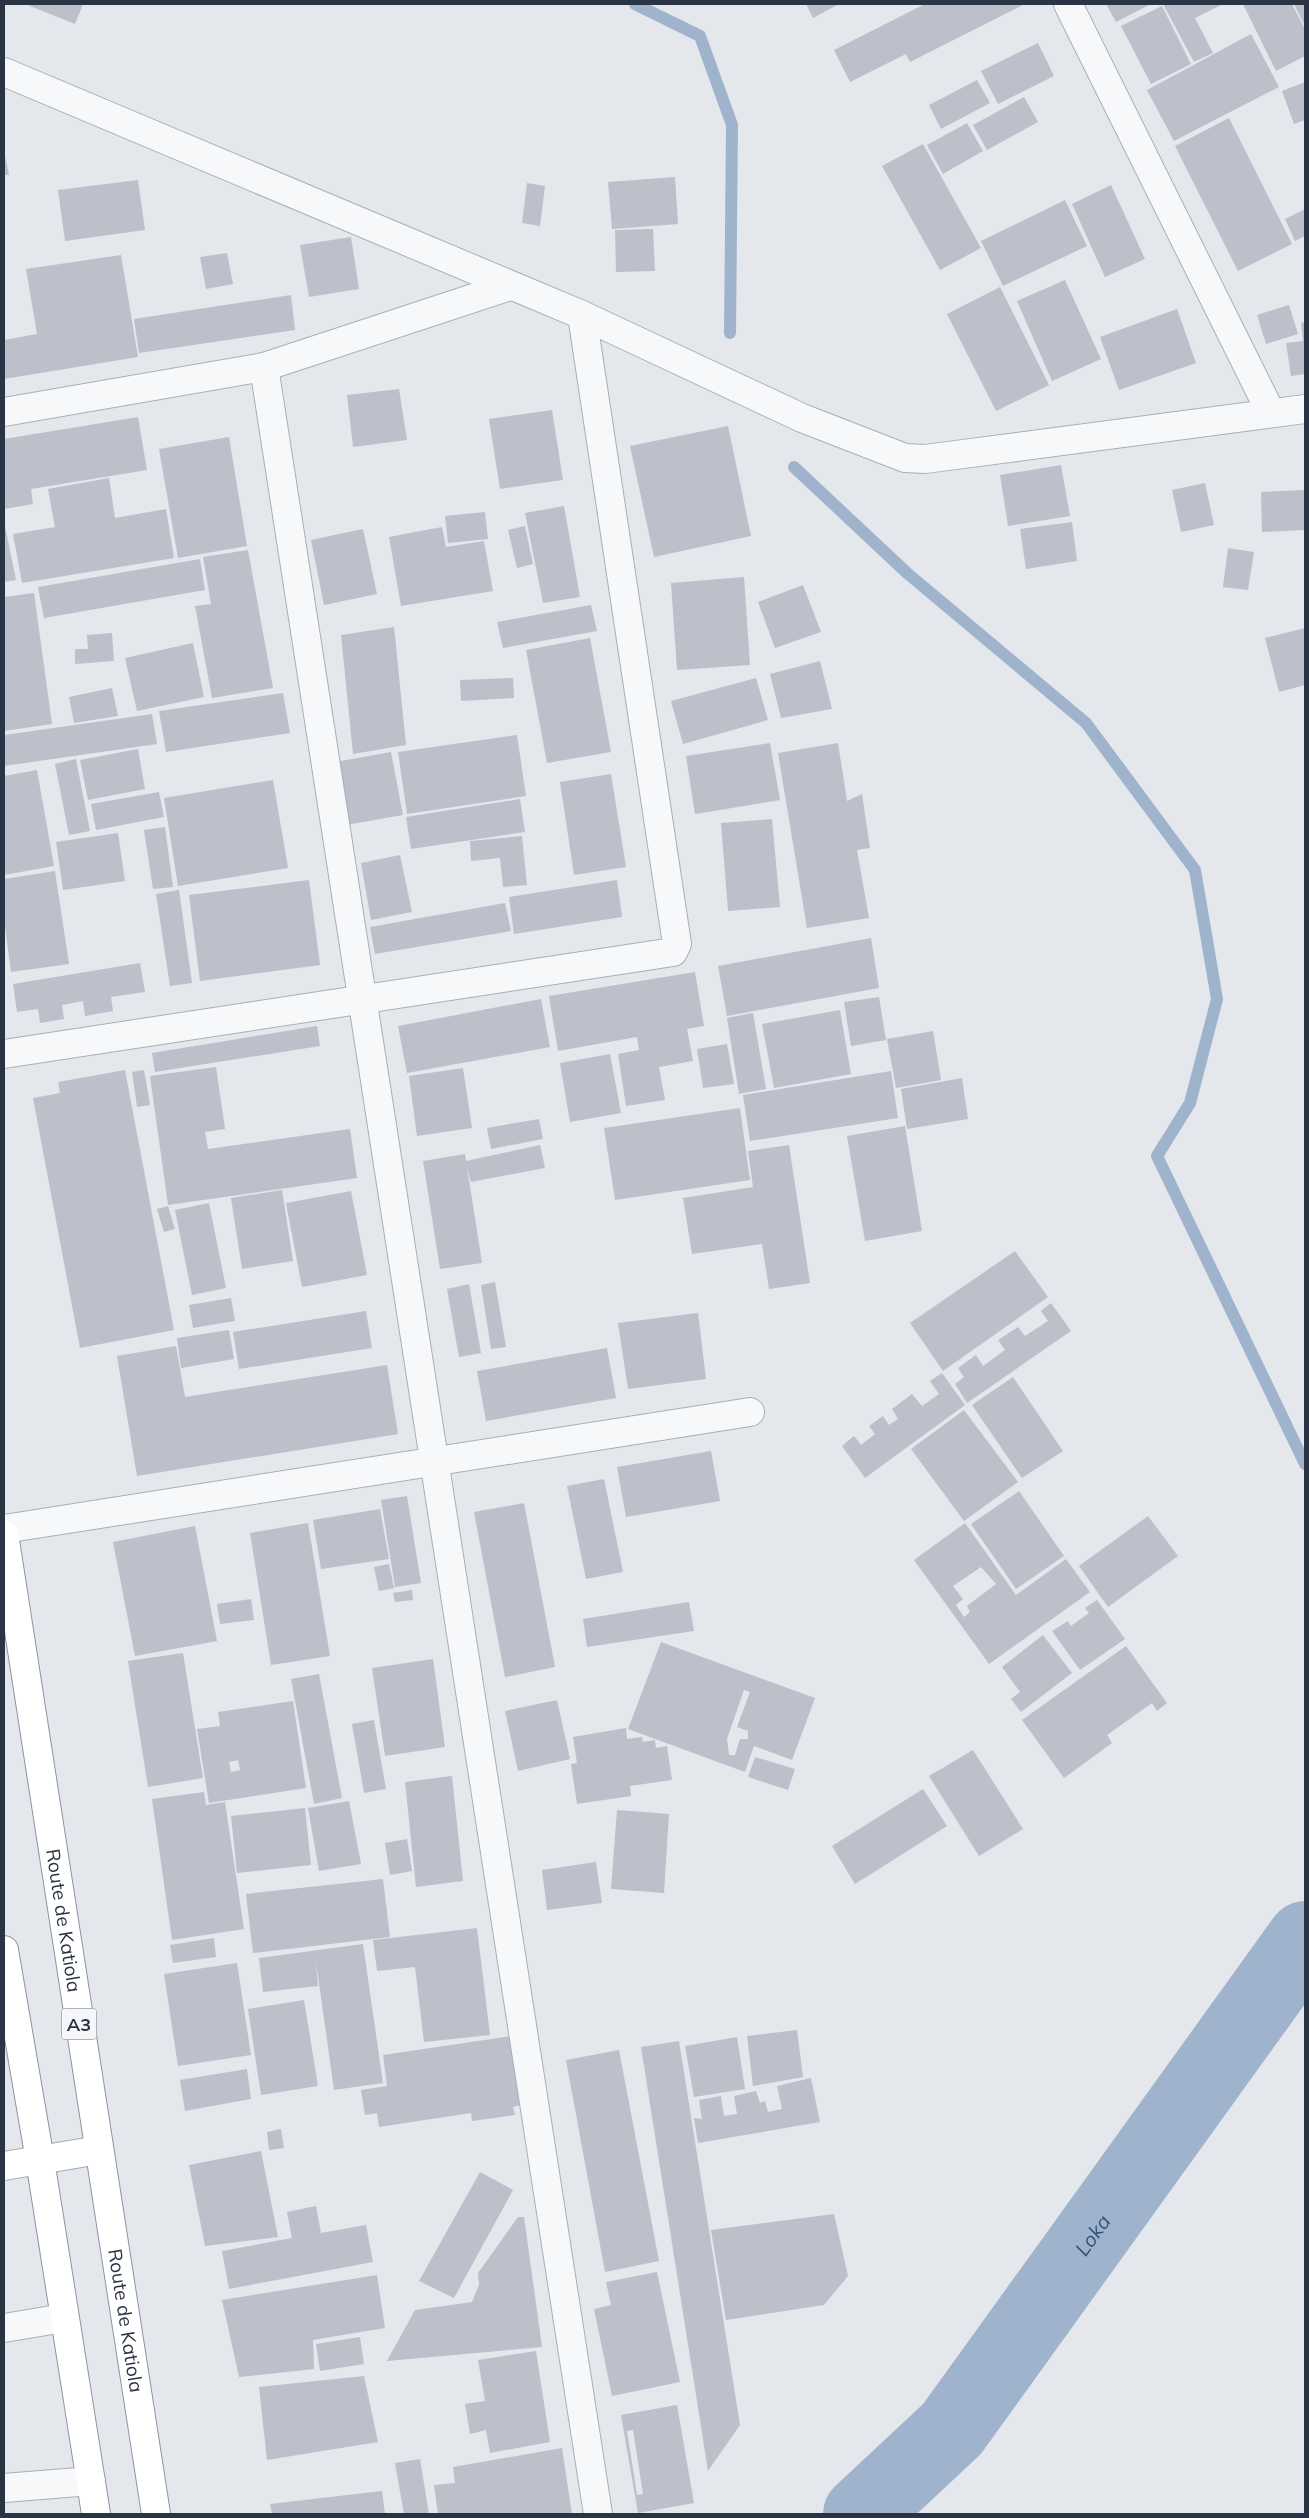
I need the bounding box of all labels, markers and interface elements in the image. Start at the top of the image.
street label: Route de Katiola [41,1847,87,1994]
road number: A3 [62,2008,96,2040]
water label: Loka [1069,2209,1115,2260]
street label: Route de Katiola [103,2247,149,2394]

